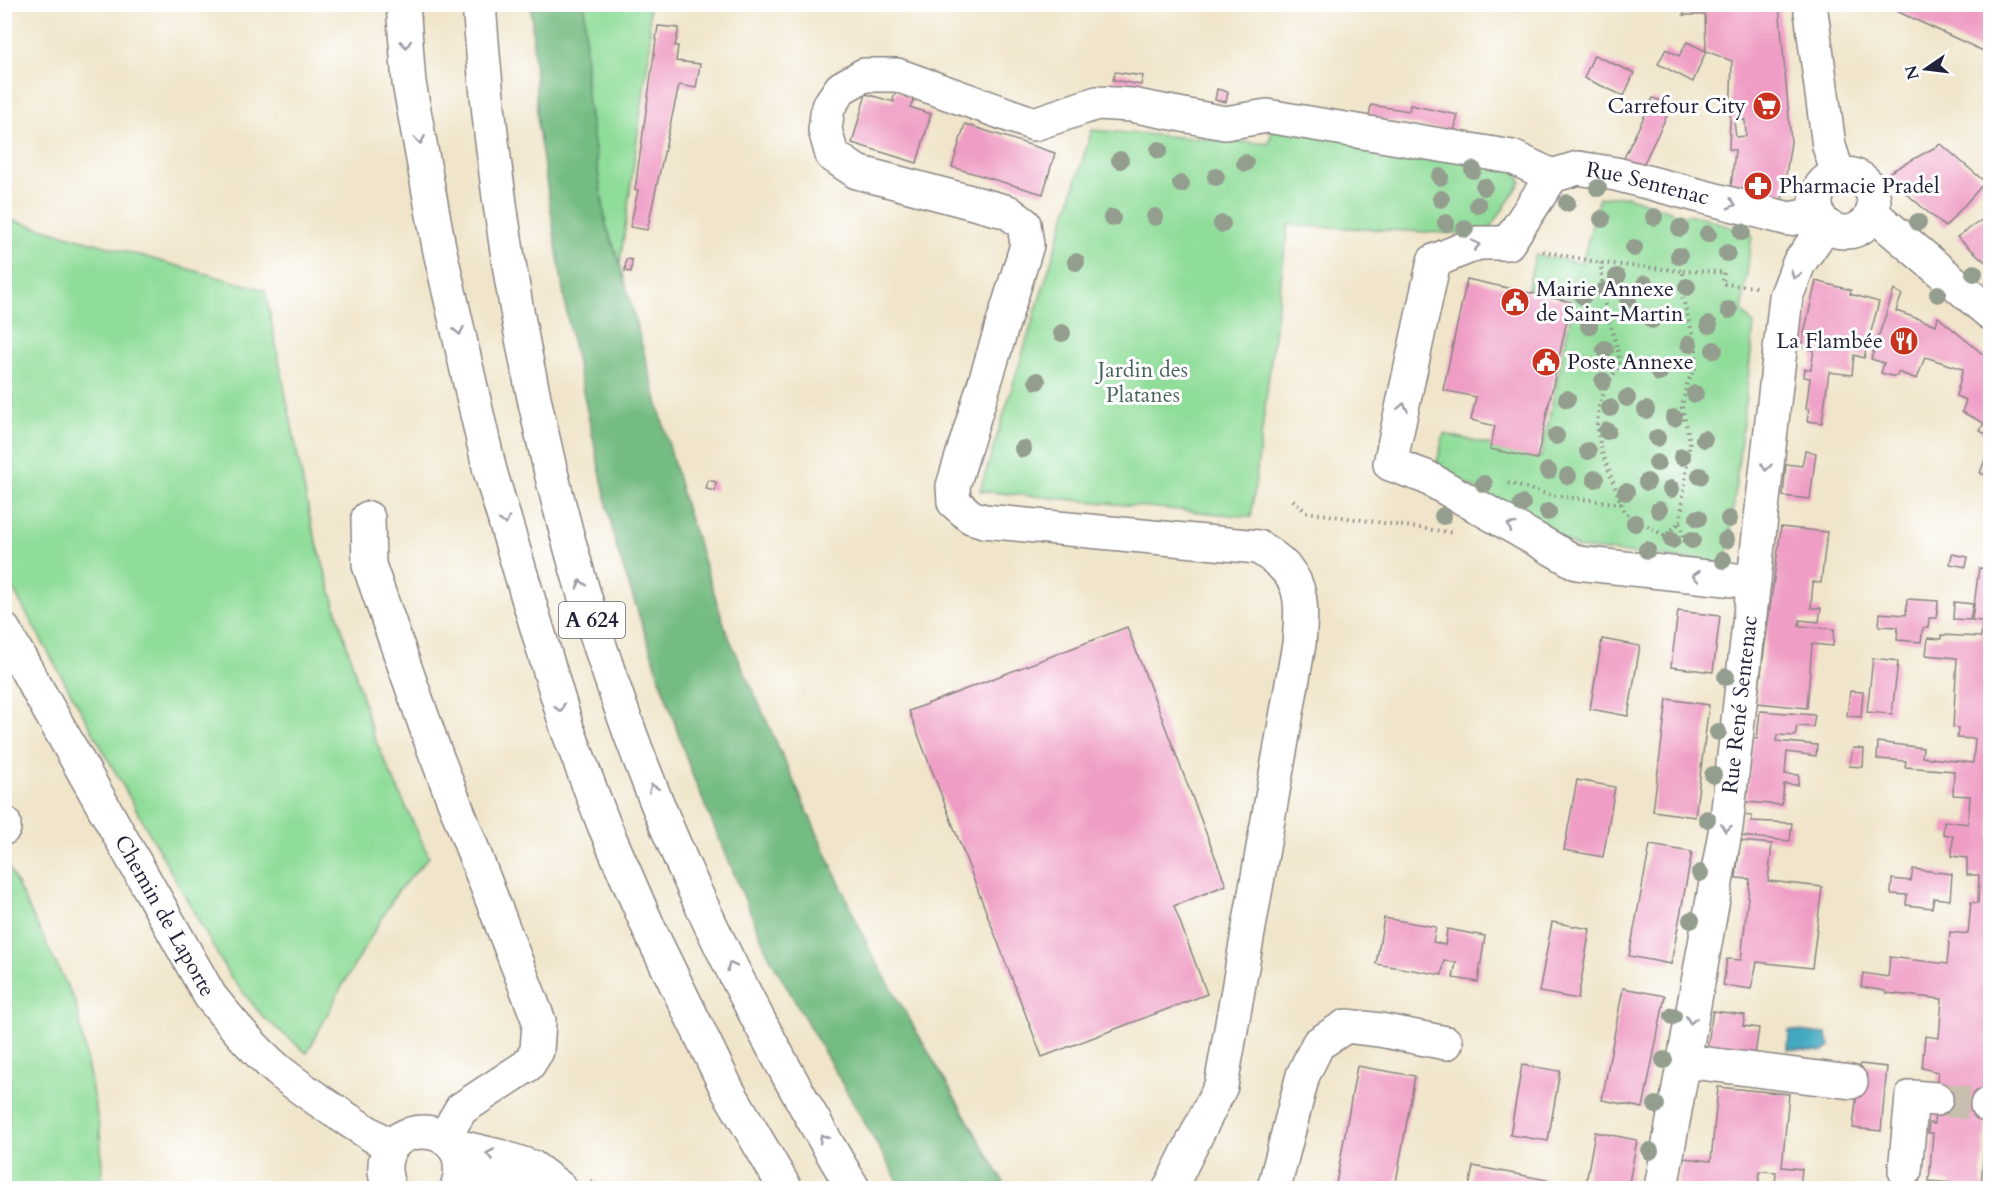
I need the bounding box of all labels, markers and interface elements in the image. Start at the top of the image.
one-way arrow [400,39,413,48]
north arrow [1896,39,1956,99]
text: N [1900,63,1925,82]
supermarket icon: Carrefour City [1751,90,1783,122]
place label: Carrefour City [1607,91,1746,121]
one-way arrow [413,135,426,145]
street label: Rue Sentenac [1584,154,1712,213]
pharmacy icon: Pharmacie Pradel [1742,170,1774,202]
place label: Pharmacie Pradel [1779,171,1940,201]
one-way arrow [1726,197,1736,209]
one-way arrow [1471,239,1481,252]
one-way arrow [1789,269,1802,279]
place label: Mairie Annexe de Saint-Martin [1536,274,1684,329]
public building icon: Mairie Annexe de Saint-Martin [1499,286,1531,318]
restaurant icon: La Flambée [1888,325,1920,357]
one-way arrow [451,326,464,336]
place label: La Flambée [1776,326,1883,356]
public building icon: Poste Annexe [1530,346,1562,378]
place label: Poste Annexe [1567,347,1694,377]
park label: Jardin des Platanes [1095,355,1188,410]
one-way arrow [1395,402,1408,412]
one-way arrow [1761,462,1773,471]
one-way arrow [497,516,510,526]
one-way arrow [1507,522,1517,533]
one-way arrow [1691,570,1700,583]
one-way arrow [576,579,588,590]
road number: A 624 [559,602,625,638]
street label: Rue René Sentenac [1715,614,1765,795]
one-way arrow [553,702,566,713]
one-way arrow [647,783,660,794]
one-way arrow [1720,822,1733,832]
street label: Chemin de Laporte [107,830,222,1002]
one-way arrow [727,962,739,973]
one-way arrow [1685,1014,1698,1024]
one-way arrow [819,1134,831,1144]
one-way arrow [485,1148,495,1161]

